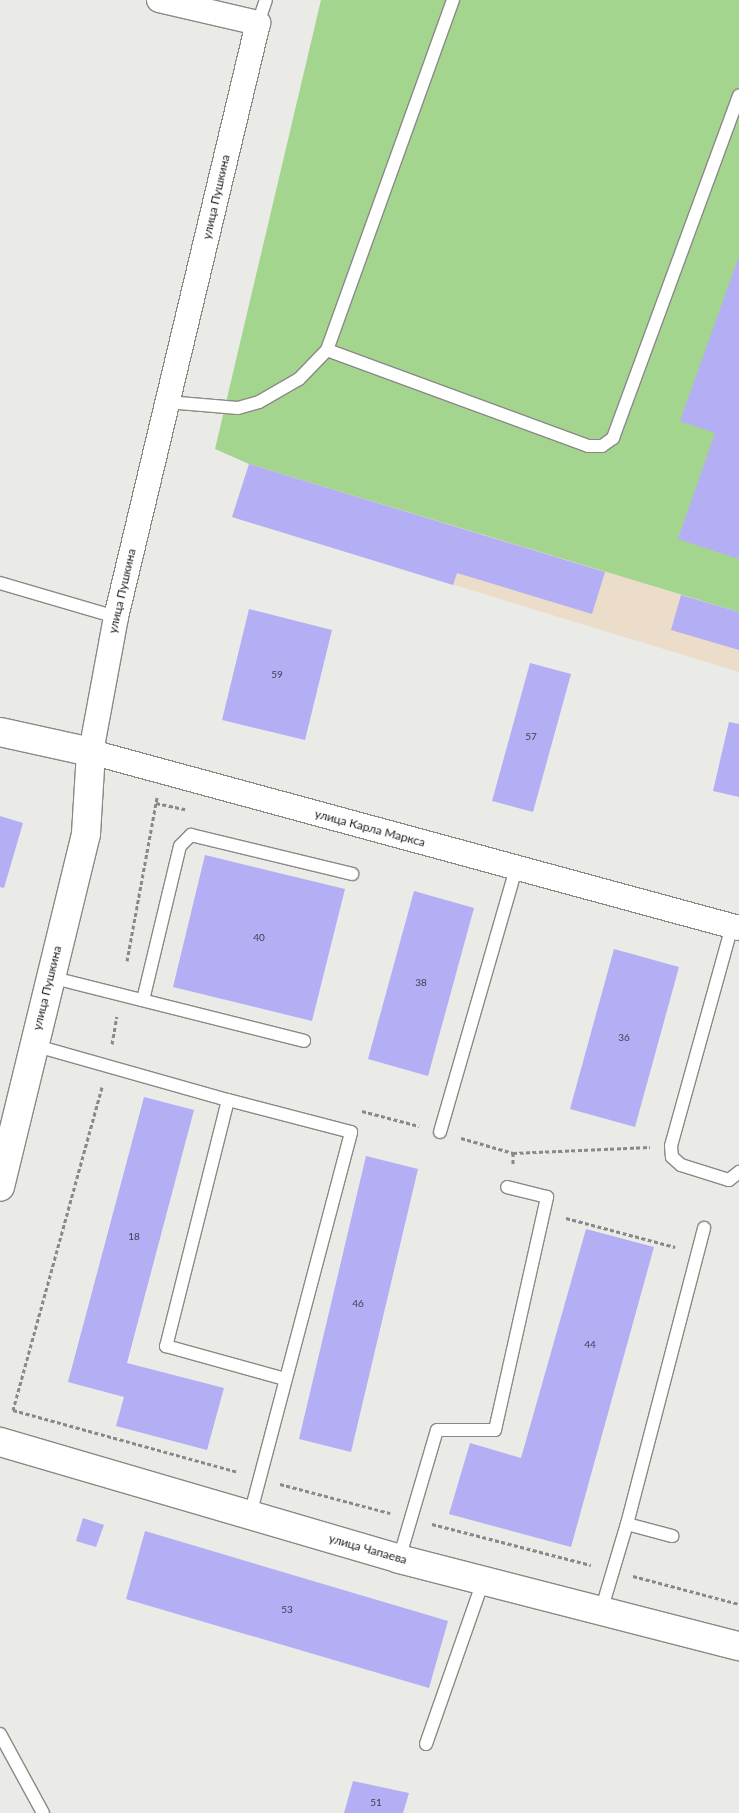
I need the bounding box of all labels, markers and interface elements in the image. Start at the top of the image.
street label: улица Пушкина [199,153,233,241]
street label: улица Пушкина [105,547,139,635]
house number: 59 [271,669,283,681]
house number: 57 [525,731,537,743]
street label: улица Карла Маркса [313,806,427,850]
house number: 40 [253,932,265,944]
street label: улица Пушкина [30,944,64,1032]
house number: 38 [415,977,427,989]
house number: 36 [618,1032,630,1044]
house number: 18 [128,1231,140,1243]
house number: 46 [352,1298,364,1310]
house number: 44 [584,1339,596,1351]
street label: улица Чапаева [327,1531,409,1567]
house number: 53 [281,1604,293,1616]
house number: 51 [370,1797,382,1809]

